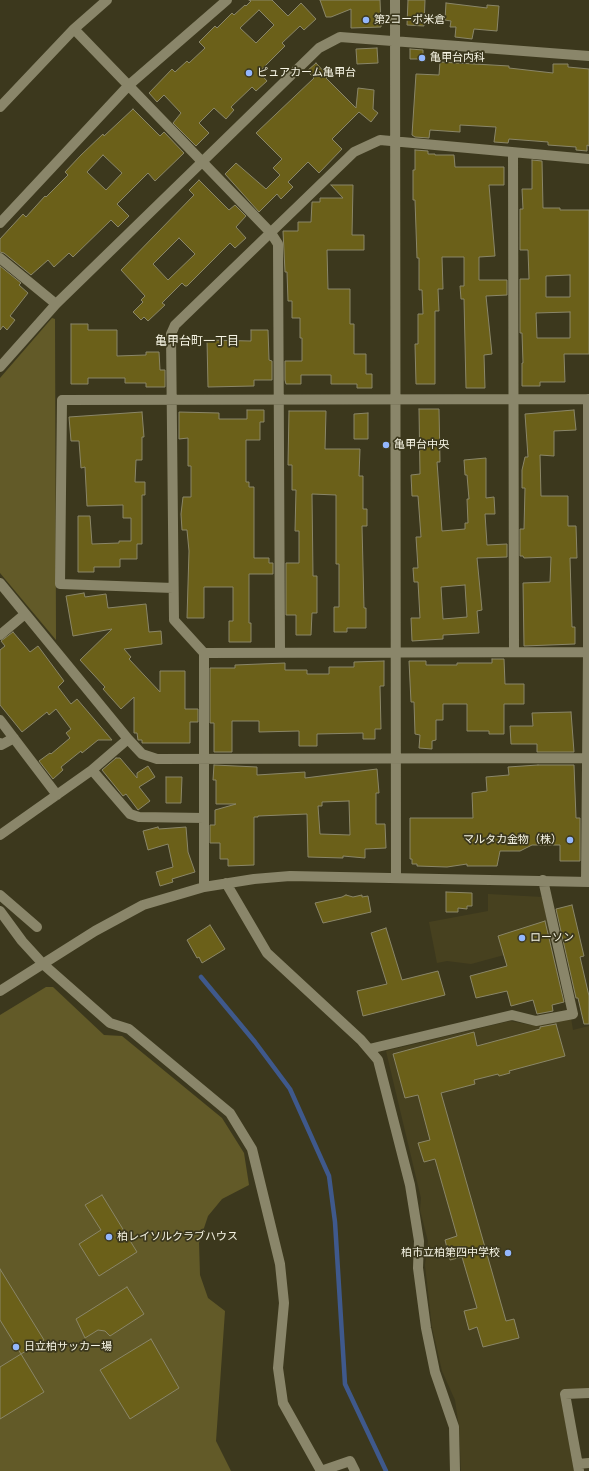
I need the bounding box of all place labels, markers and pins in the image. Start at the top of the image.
place label: 第2コーポ米倉 [374,13,445,27]
marker: 第2コーポ米倉 [361,15,371,25]
place label: 亀甲台内科 [430,51,485,65]
marker: 亀甲台内科 [417,53,427,63]
place label: ピュアカーム亀甲台 [257,66,356,80]
marker: ピュアカーム亀甲台 [244,68,254,78]
place label: 亀甲台中央 [394,438,449,452]
marker: 亀甲台中央 [381,440,391,450]
place label: マルタカ金物（株） [463,833,562,847]
marker: マルタカ金物（株） [565,835,575,845]
place label: ローソン [530,931,574,945]
marker: ローソン [517,933,527,943]
place label: 柏レイソルクラブハウス [117,1230,238,1244]
marker: 柏レイソルクラブハウス [104,1232,114,1242]
place label: 柏市立柏第四中学校 [401,1246,500,1260]
marker: 柏市立柏第四中学校 [503,1248,513,1258]
place label: 日立柏サッカー場 [24,1340,112,1354]
marker: 日立柏サッカー場 [11,1342,21,1352]

